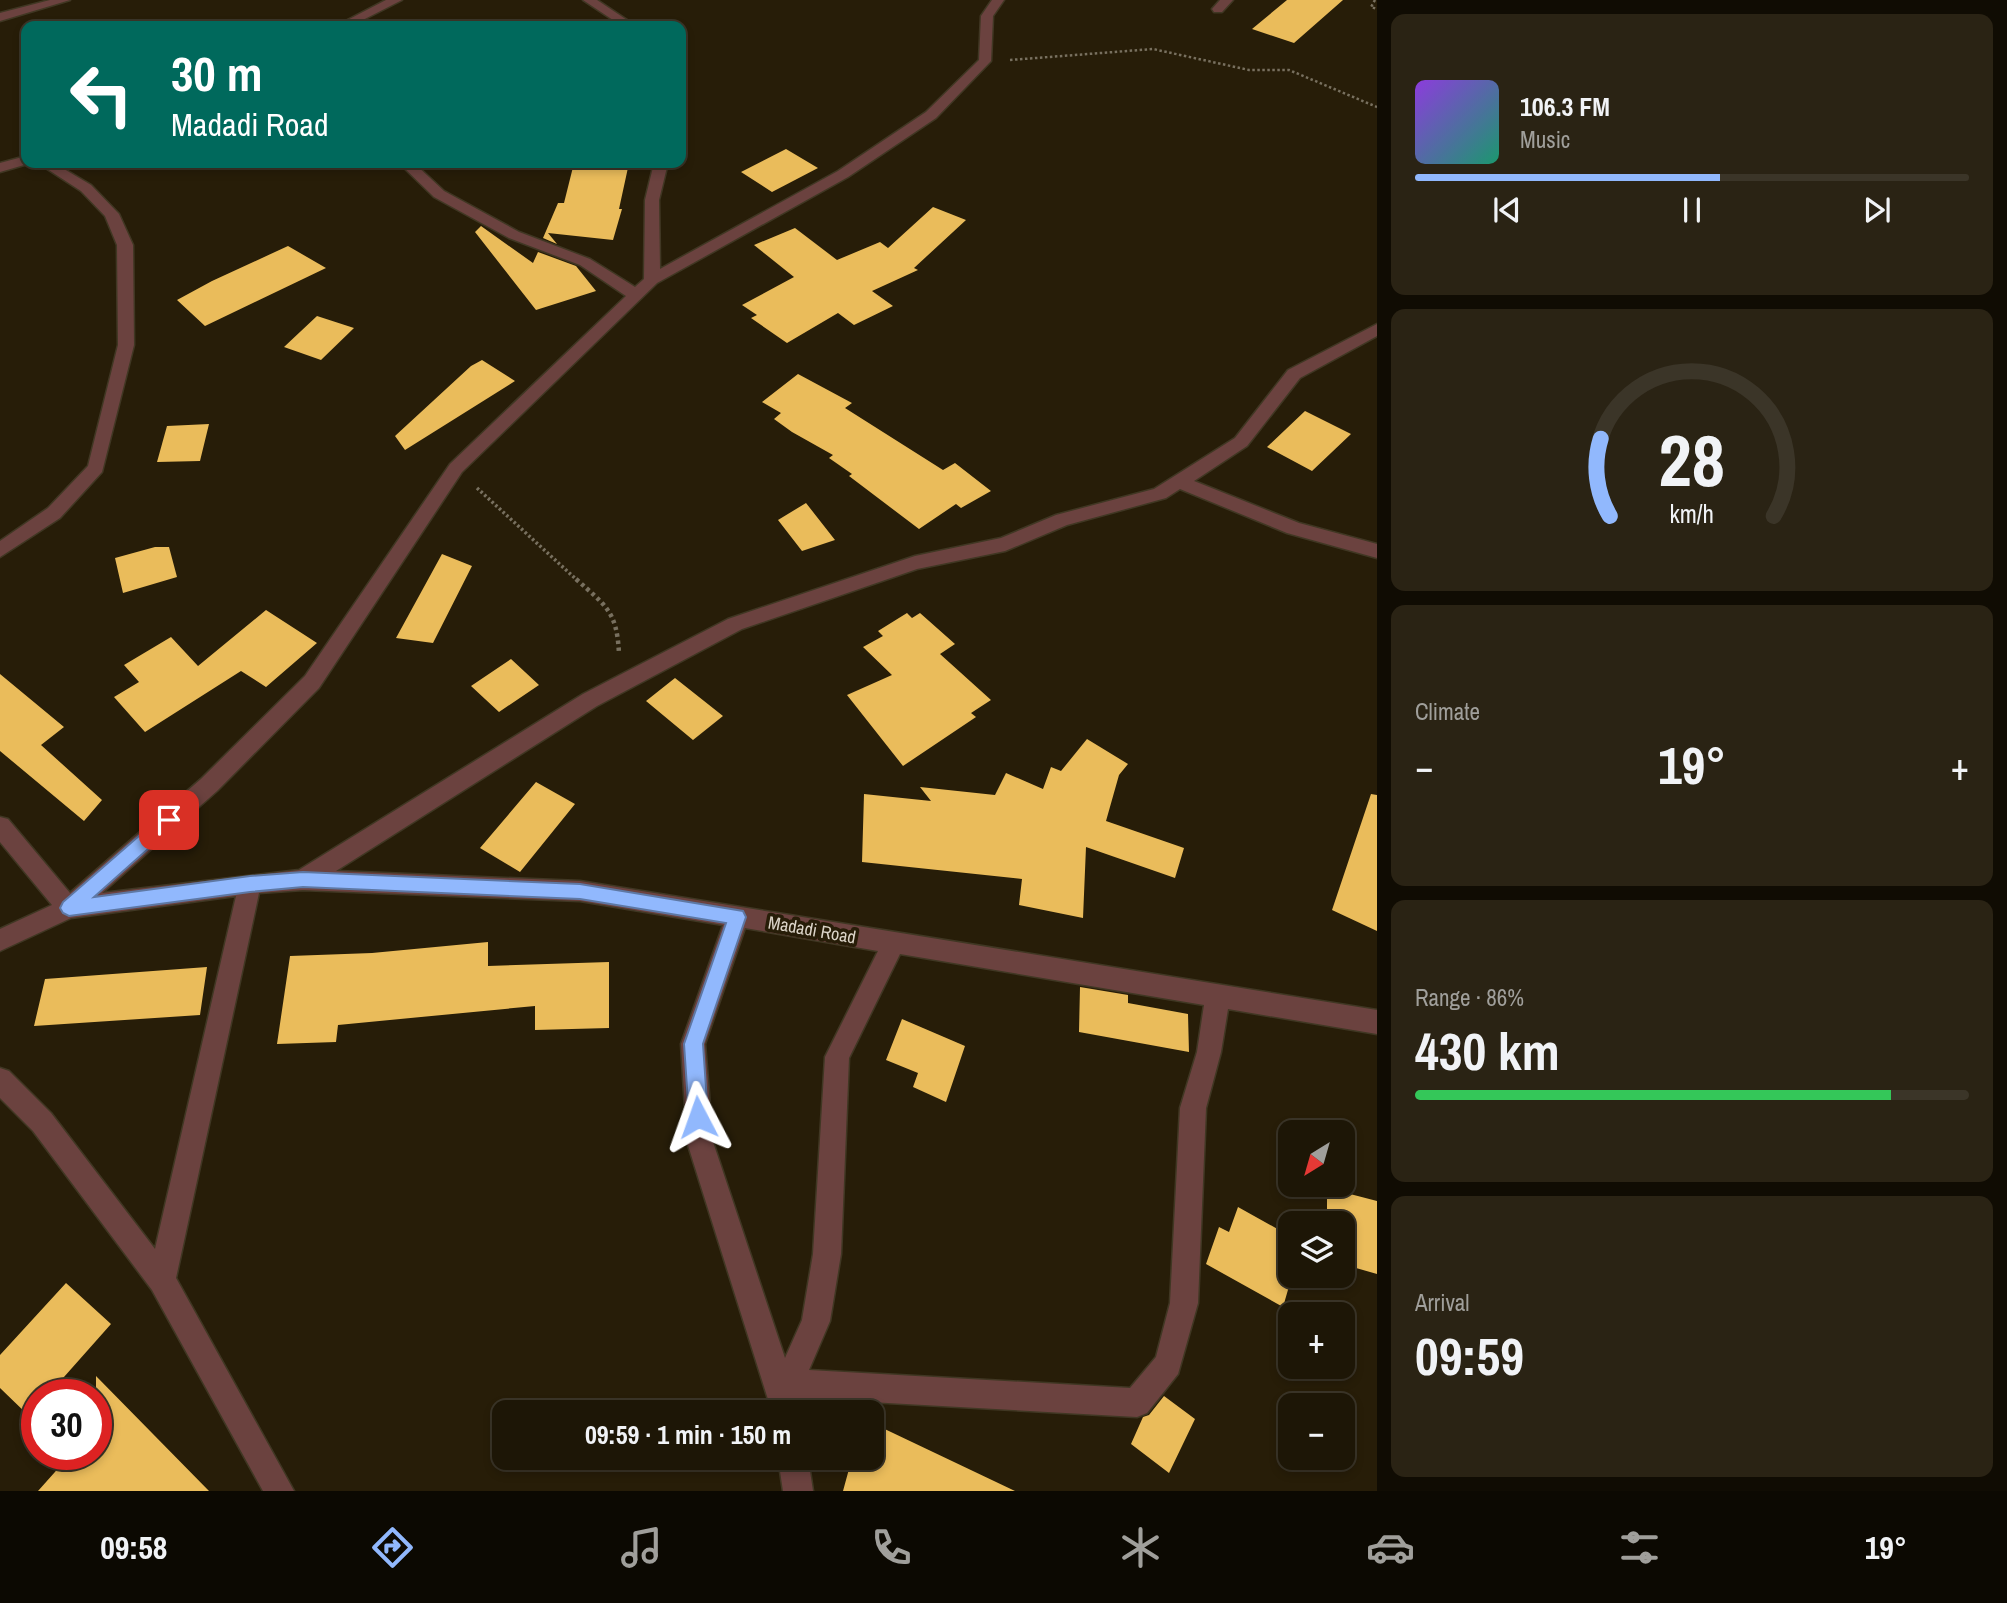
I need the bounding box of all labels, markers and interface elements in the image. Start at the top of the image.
text: 30 m [171,40,263,106]
icon: left [56,49,147,140]
text: 106.3 FM [1520,89,1610,124]
text: Madadi Road [171,103,329,146]
text: Music [1520,124,1570,155]
icon: previous [1488,191,1526,229]
icon: pause [1673,191,1711,229]
icon: next [1858,191,1896,229]
text: 28 [1659,412,1725,510]
text: km/h [1670,497,1714,531]
text: Climate [1415,696,1480,727]
text: 19° [1658,730,1726,800]
text: − [1415,741,1433,792]
text: + [1951,741,1969,792]
pin [139,790,199,850]
icon: arrive [150,801,188,839]
street label: Madadi Road [766,910,858,950]
text: Range · 86% [1415,982,1524,1013]
text: 430 km [1415,1016,1560,1086]
position arrow [661,1080,735,1154]
north arrow [1278,1120,1354,1197]
map controls [1278,1120,1355,1470]
button: layers [1278,1211,1355,1288]
text: Arrival [1415,1287,1470,1318]
button: + [1278,1302,1355,1379]
text: 09:59 [1415,1321,1524,1391]
speed limit sign: 30 [21,1379,112,1470]
button: − [1278,1393,1355,1470]
text: 09:59 · 1 min · 150 m [585,1417,791,1452]
icon: directions [368,1523,417,1572]
icon: music [617,1523,666,1572]
icon: phone [867,1523,916,1572]
icon: climate [1116,1523,1165,1572]
icon: car [1366,1523,1415,1572]
icon: filters [1615,1523,1664,1572]
text: 09:58 [100,1526,167,1569]
text: 19° [1865,1526,1907,1569]

